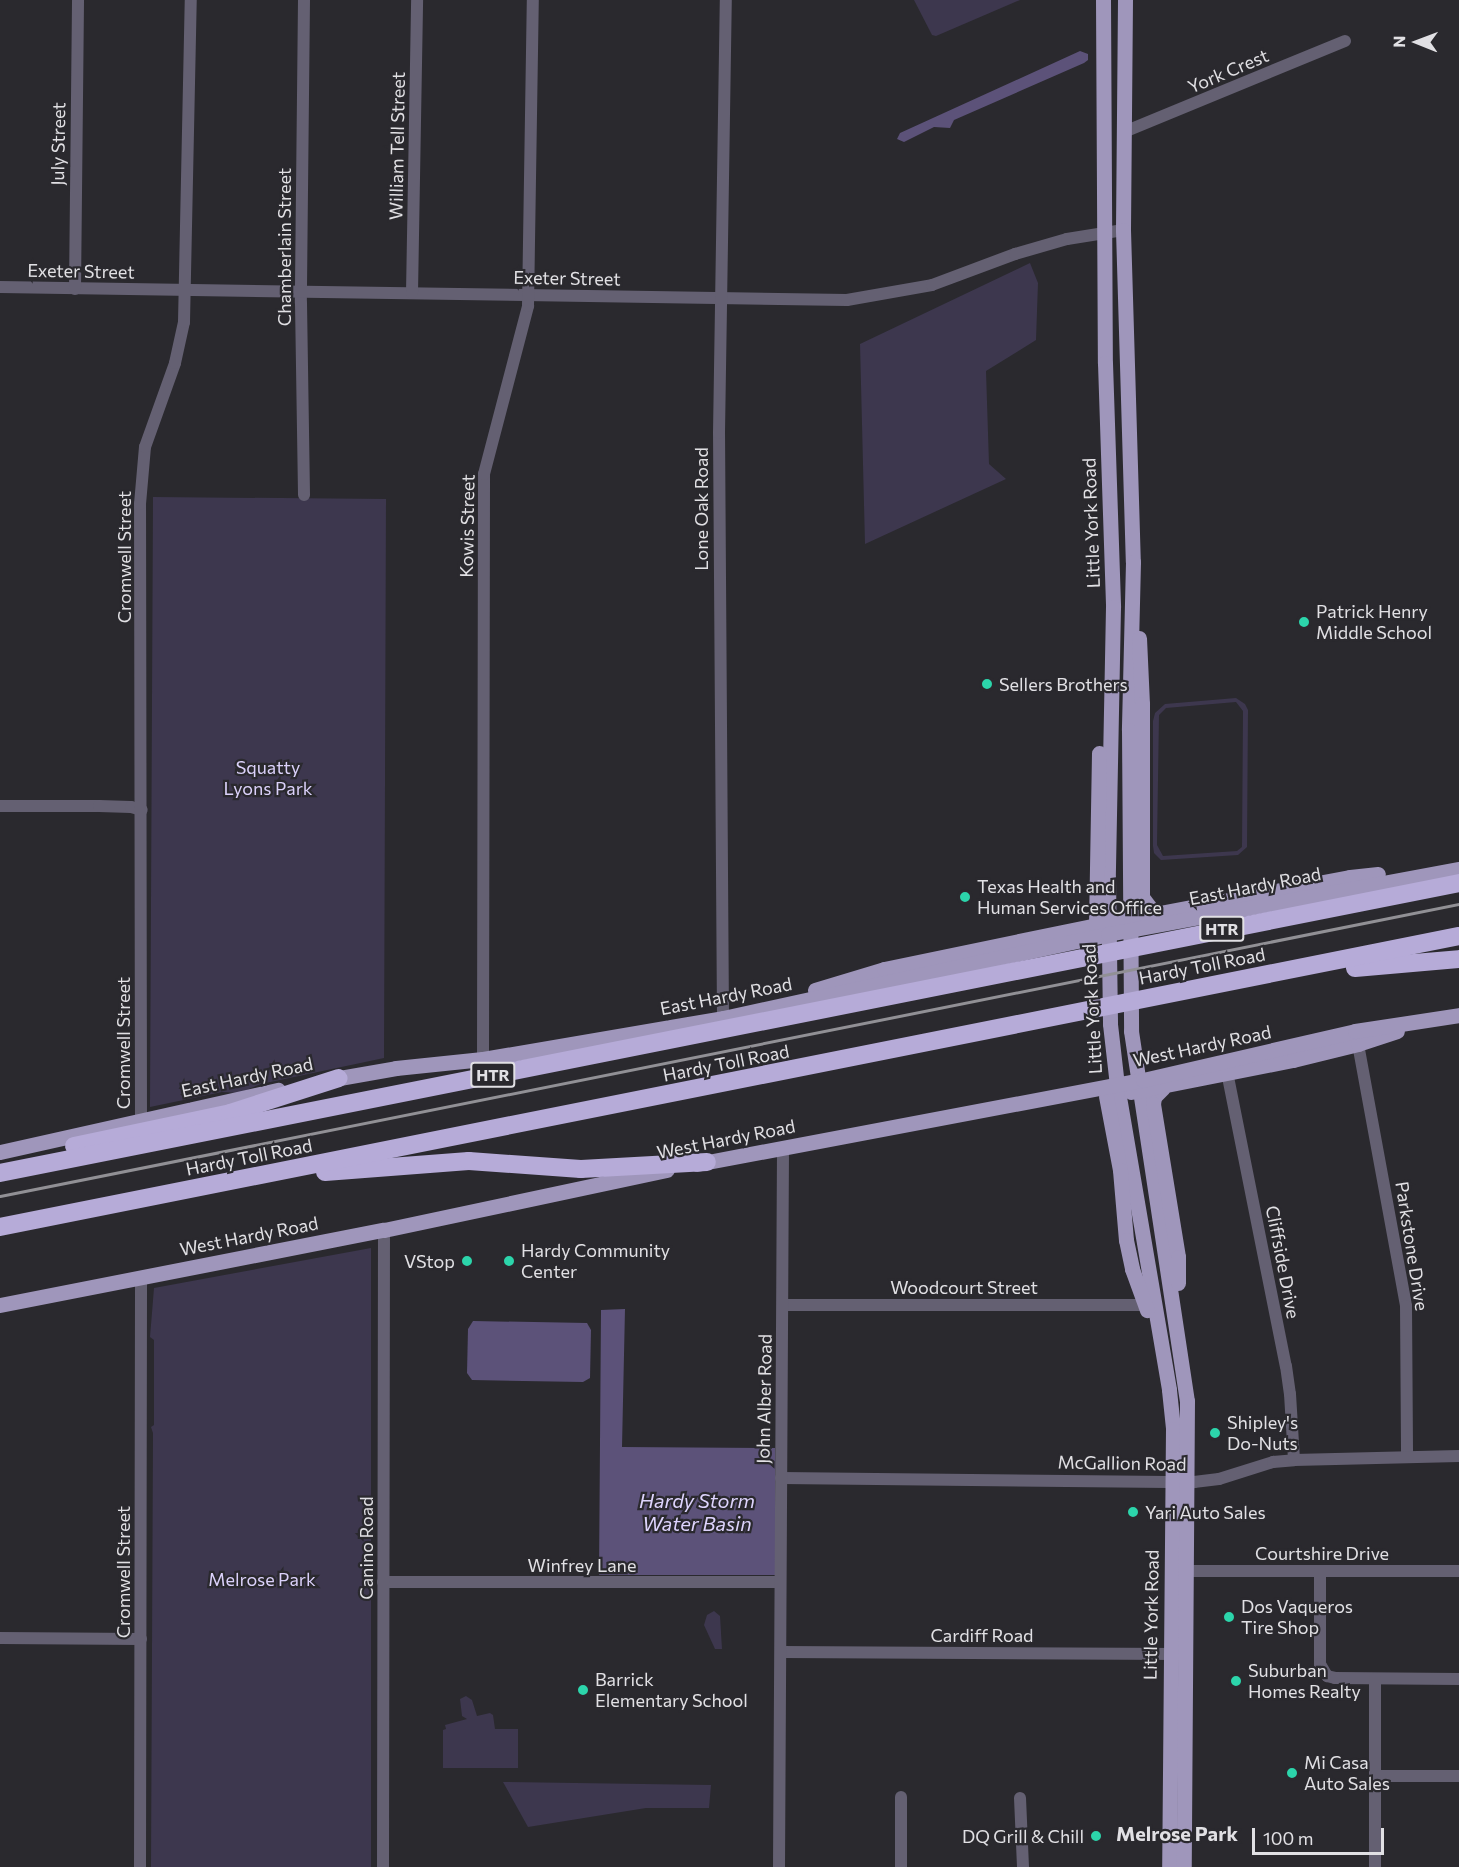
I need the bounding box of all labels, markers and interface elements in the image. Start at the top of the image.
north arrow [1387,12,1447,72]
text: N [1389,36,1408,48]
street label: York Crest [1184,44,1272,98]
street label: William Tell Street [385,72,409,220]
street label: July Street [46,102,70,186]
street label: Chamberlain Street [273,168,295,326]
street label: Exeter Street [27,259,135,283]
street label: Exeter Street [513,266,621,290]
street label: Lone Oak Road [690,447,712,571]
street label: Little York Road [1078,457,1104,589]
street label: Kowis Street [455,474,479,578]
street label: Cromwell Street [113,491,135,623]
place label: Patrick Henry Middle School [1316,601,1432,644]
marker: Patrick Henry Middle School [1297,615,1311,629]
place label: Sellers Brothers [999,673,1128,695]
marker: Sellers Brothers [980,677,994,691]
park label: Squatty Lyons Park [223,757,313,800]
street label: East Hardy Road [1187,863,1323,909]
place label: Texas Health and Human Services Office [977,876,1162,918]
marker: Texas Health and Human Services Office [958,890,972,904]
road number: HTR [1198,916,1246,942]
street label: Little York Road [1078,943,1106,1075]
street label: Hardy Toll Road [1137,943,1267,989]
street label: East Hardy Road [658,973,794,1019]
street label: Cromwell Street [112,977,134,1109]
street label: West Hardy Road [1131,1021,1273,1071]
street label: Hardy Toll Road [661,1040,791,1086]
street label: East Hardy Road [179,1053,315,1101]
road number: HTR [469,1062,517,1088]
street label: West Hardy Road [655,1115,797,1163]
street label: Hardy Toll Road [184,1134,314,1180]
street label: Parkstone Drive [1391,1180,1433,1312]
street label: Cliffside Drive [1261,1204,1305,1320]
street label: West Hardy Road [178,1212,320,1260]
place label: Hardy Community Center [521,1240,670,1282]
place label: VStop [404,1250,455,1272]
marker: VStop [460,1254,474,1268]
marker: Hardy Community Center [502,1254,516,1268]
street label: Woodcourt Street [890,1276,1038,1298]
street label: John Alber Road [752,1334,776,1464]
place label: Shipley's Do-Nuts [1227,1412,1298,1454]
marker: Shipley's Do-Nuts [1208,1426,1222,1440]
street label: McGallion Road [1057,1451,1187,1475]
water label: Hardy Storm Water Basin [639,1488,755,1535]
street label: Canino Road [355,1496,377,1600]
place label: Yari Auto Sales [1145,1501,1266,1523]
marker: Yari Auto Sales [1126,1505,1140,1519]
street label: Cromwell Street [112,1506,134,1638]
street label: Courtshire Drive [1255,1542,1389,1564]
street label: Little York Road [1139,1550,1163,1680]
street label: Winfrey Lane [528,1554,636,1576]
park label: Melrose Park [208,1568,316,1590]
place label: Dos Vaqueros Tire Shop [1241,1596,1353,1638]
marker: Dos Vaqueros Tire Shop [1222,1610,1236,1624]
street label: Cardiff Road [931,1624,1033,1646]
place label: Suburban Homes Realty [1248,1660,1361,1702]
place label: Barrick Elementary School [595,1669,748,1712]
marker: Suburban Homes Realty [1229,1674,1243,1688]
marker: Barrick Elementary School [576,1683,590,1697]
place label: Mi Casa Auto Sales [1304,1752,1390,1794]
marker: Mi Casa Auto Sales [1285,1766,1299,1780]
scale bar [1255,1816,1387,1854]
district label: Melrose Park [1116,1821,1238,1845]
place label: DQ Grill & Chill [962,1825,1084,1847]
text: 100 m [1263,1827,1313,1849]
marker: DQ Grill & Chill [1089,1829,1103,1843]

